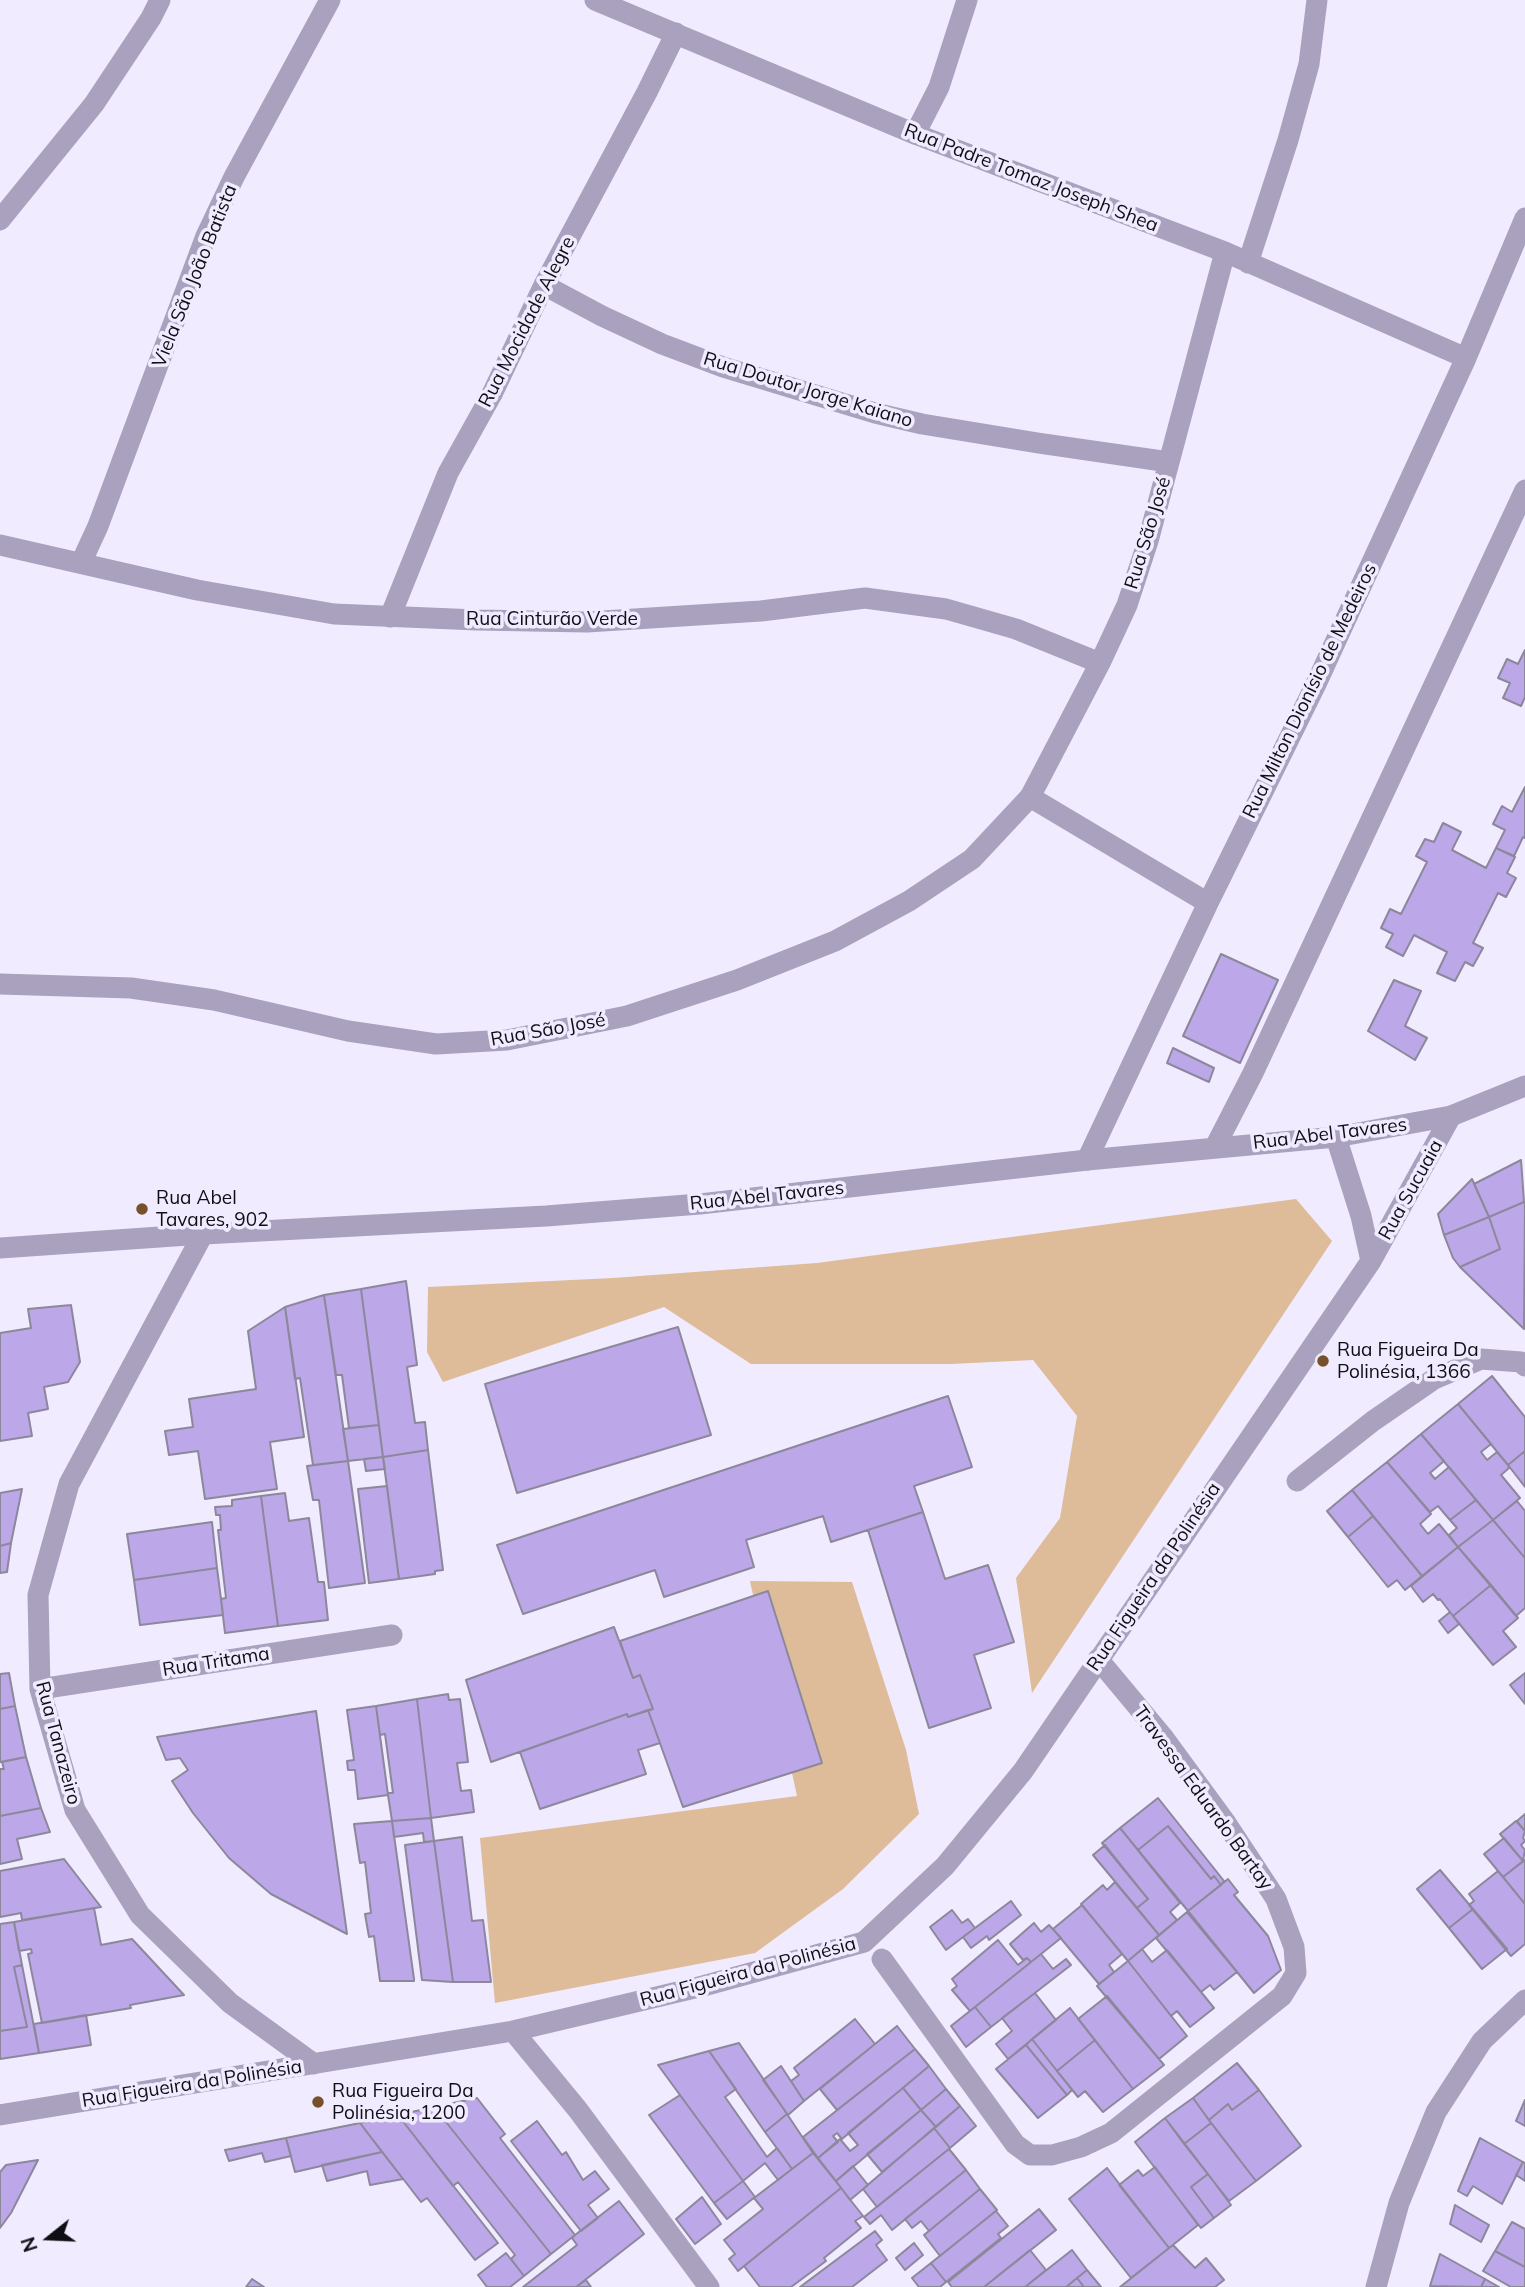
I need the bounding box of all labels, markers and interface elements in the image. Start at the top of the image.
street label: Rua Padre Tomaz Joseph Shea [901,119,1161,237]
street label: Viela São João Batista [148,181,242,371]
street label: Rua Mocidade Alegre [474,233,580,411]
street label: Rua Doutor Jorge Kaiano [701,347,915,433]
street label: Rua São José [1120,474,1176,592]
street label: Rua Milton Dionísio de Medeiros [1238,560,1382,822]
street label: Rua Cinturão Verde [466,608,638,630]
street label: Rua São José [489,1009,607,1051]
street label: Rua Abel Tavares [1252,1113,1408,1155]
street label: Rua Sucuaia [1374,1136,1448,1244]
street label: Rua Abel Tavares [689,1177,845,1215]
place label: Rua Abel Tavares, 902 [156,1187,269,1231]
marker: Rua Abel Tavares, 902 [134,1201,150,1217]
place label: Rua Figueira Da Polinésia, 1366 [1337,1339,1479,1383]
marker: Rua Figueira Da Polinésia, 1366 [1315,1353,1331,1369]
street label: Rua Figueira da Polinésia [1082,1478,1226,1676]
street label: Rua Tritama [161,1642,271,1682]
street label: Rua Tanazeiro [31,1679,85,1807]
street label: Travessa Eduardo Bartay [1128,1701,1278,1895]
street label: Rua Figueira da Polinésia [638,1932,858,2012]
street label: Rua Figueira da Polinésia [80,2055,304,2113]
place label: Rua Figueira Da Polinésia, 1200 [332,2080,474,2124]
marker: Rua Figueira Da Polinésia, 1200 [310,2094,326,2110]
north arrow [14,2203,84,2273]
text: N [15,2234,43,2255]

